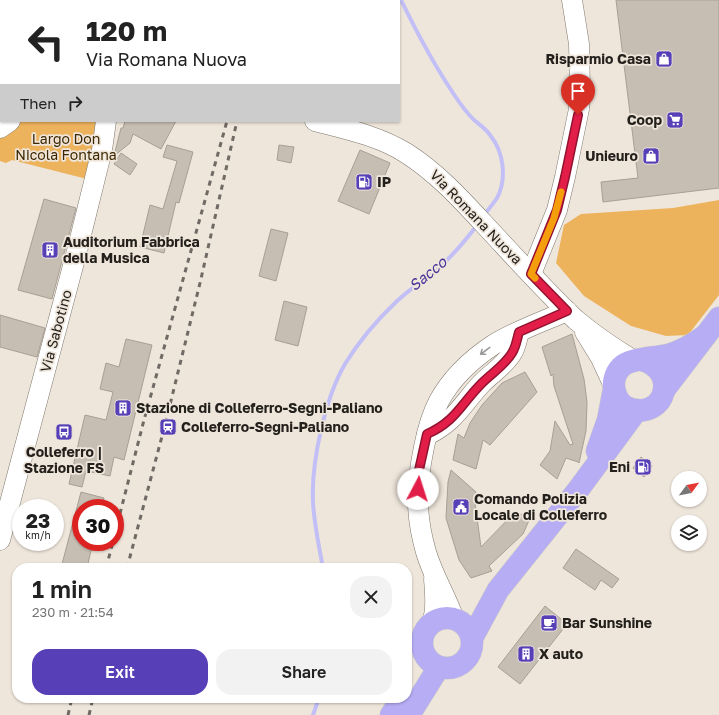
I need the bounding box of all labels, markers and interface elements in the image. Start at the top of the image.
text: 120 m [86,14,167,47]
icon: left [20,16,72,68]
text: Via Romana Nuova [86,48,247,70]
shop icon: Risparmio Casa [654,49,674,69]
place label: Risparmio Casa [545,50,651,67]
pin [561,74,595,115]
icon: arrive [567,80,589,102]
icon: right [64,92,86,114]
text: Then [20,94,56,112]
supermarket icon: Coop [665,110,685,130]
place label: Coop [627,111,662,128]
park label: Largo Don Nicola Fontana [15,130,117,163]
shop icon: Unieuro [641,146,661,166]
place label: Unieuro [585,147,638,164]
street label: Via Romana Nuova [427,166,526,268]
fuel station icon: IP [354,172,374,192]
place label: IP [377,173,391,190]
place label: Auditorium Fabbrica della Musica [63,233,200,266]
building icon: Auditorium Fabbrica della Musica [40,240,60,260]
water label: Sacco [405,252,451,294]
street label: Via Sabotino [36,288,75,374]
one-way arrow [479,347,490,356]
building icon: Stazione di Colleferro-Segni-Paliano [113,398,133,418]
place label: Stazione di Colleferro-Segni-Paliano [136,399,383,416]
station icon: Colleferro-Segni-Paliano [158,417,178,437]
place label: Colleferro-Segni-Paliano [181,418,349,435]
bus stop icon: Colleferro | Stazione FS [54,422,74,442]
place label: Colleferro | Stazione FS [24,443,104,476]
fuel station icon: Eni [633,457,653,477]
place label: Eni [609,458,630,475]
position arrow [397,468,439,510]
north arrow [671,471,707,507]
map controls [671,471,707,551]
place label: Comando Polizia Locale di Colleferro [474,490,607,523]
public building icon: Comando Polizia Locale di Colleferro [451,497,471,517]
speed limit sign: 30 [72,499,124,551]
text: 23 [26,508,50,532]
button: layers [671,515,707,551]
text: km/h [25,529,51,541]
text: 1 min [32,574,92,603]
button: close [350,576,392,618]
text: 230 m · 21:54 [32,604,114,620]
cafe icon: Bar Sunshine [539,613,559,633]
place label: Bar Sunshine [562,614,652,631]
building icon: X auto [516,644,536,664]
place label: X auto [539,645,583,662]
button: Exit [32,649,208,695]
button: Share [216,649,392,695]

